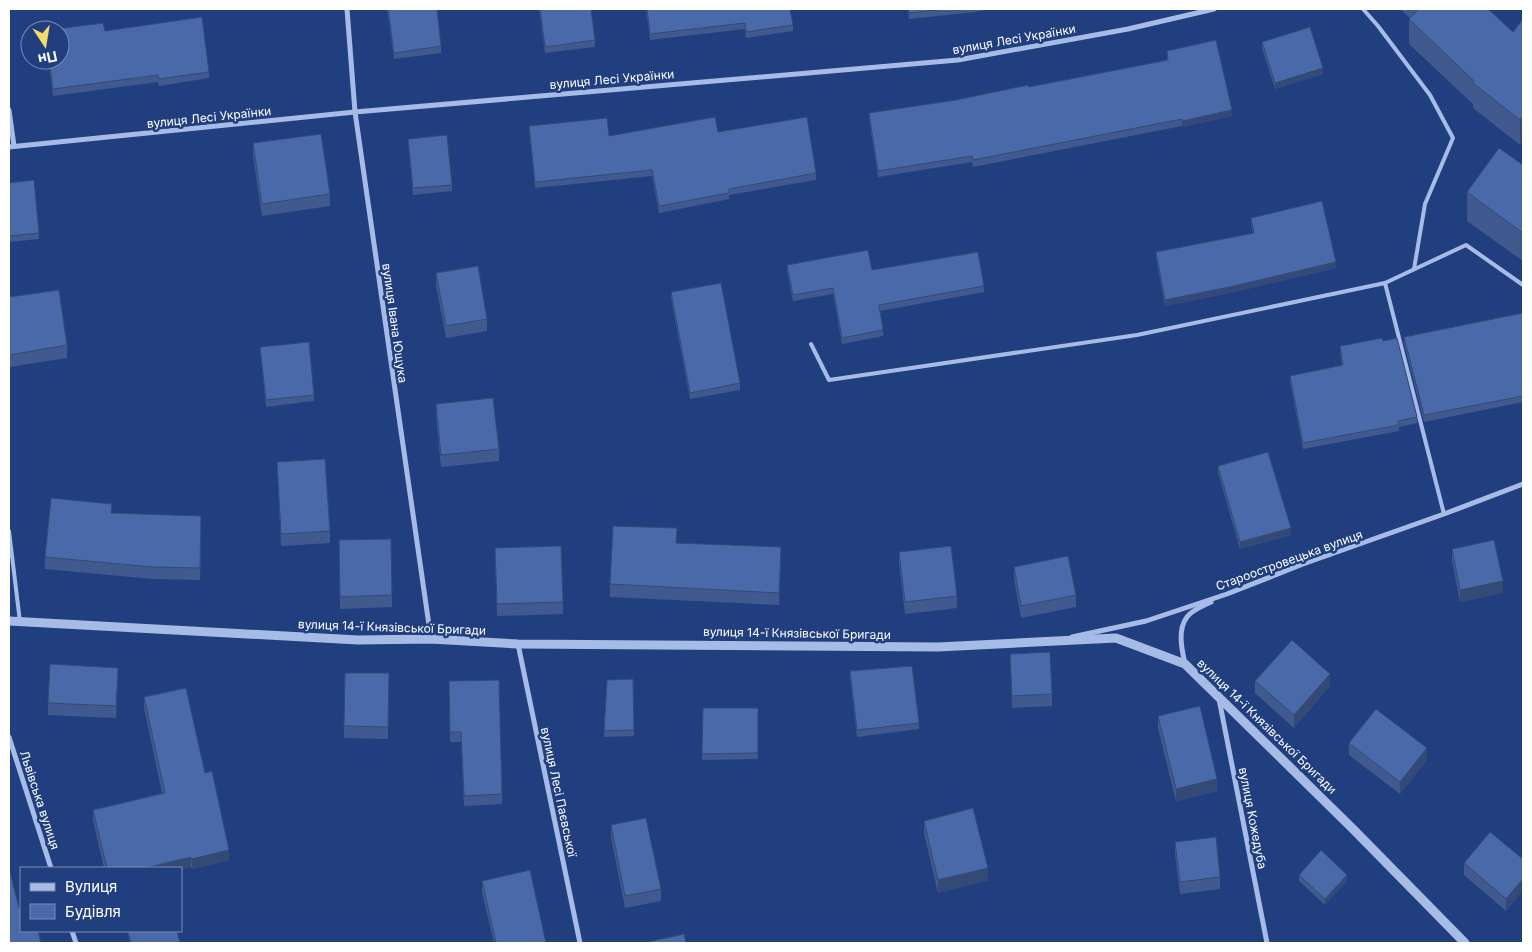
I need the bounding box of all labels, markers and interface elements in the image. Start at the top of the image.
north arrow [20,20,70,70]
street label: вулиця Лесі Українки [951,21,1077,57]
text: Пн [37,48,59,69]
street label: вулиця Лесі Українки [549,66,675,92]
street label: вулиця Лесі Українки [146,103,272,131]
street label: вулиця Івана Ющука [379,262,411,384]
street label: Староостровецька вулиця [1214,526,1364,594]
street label: вулиця 14-ї Князівської Бригади [298,616,486,638]
street label: вулиця 14-ї Князівської Бригади [703,624,891,642]
street label: вулиця 14-ї Князівської Бригади [1194,655,1340,797]
street label: вулиця Лесі Паєвської [538,726,580,859]
street label: Львівська вулиця [17,749,63,851]
street label: вулиця Кожедуба [1236,766,1270,870]
legend [20,867,182,932]
text: Вулиця [65,877,117,896]
text: Будівля [65,902,121,921]

